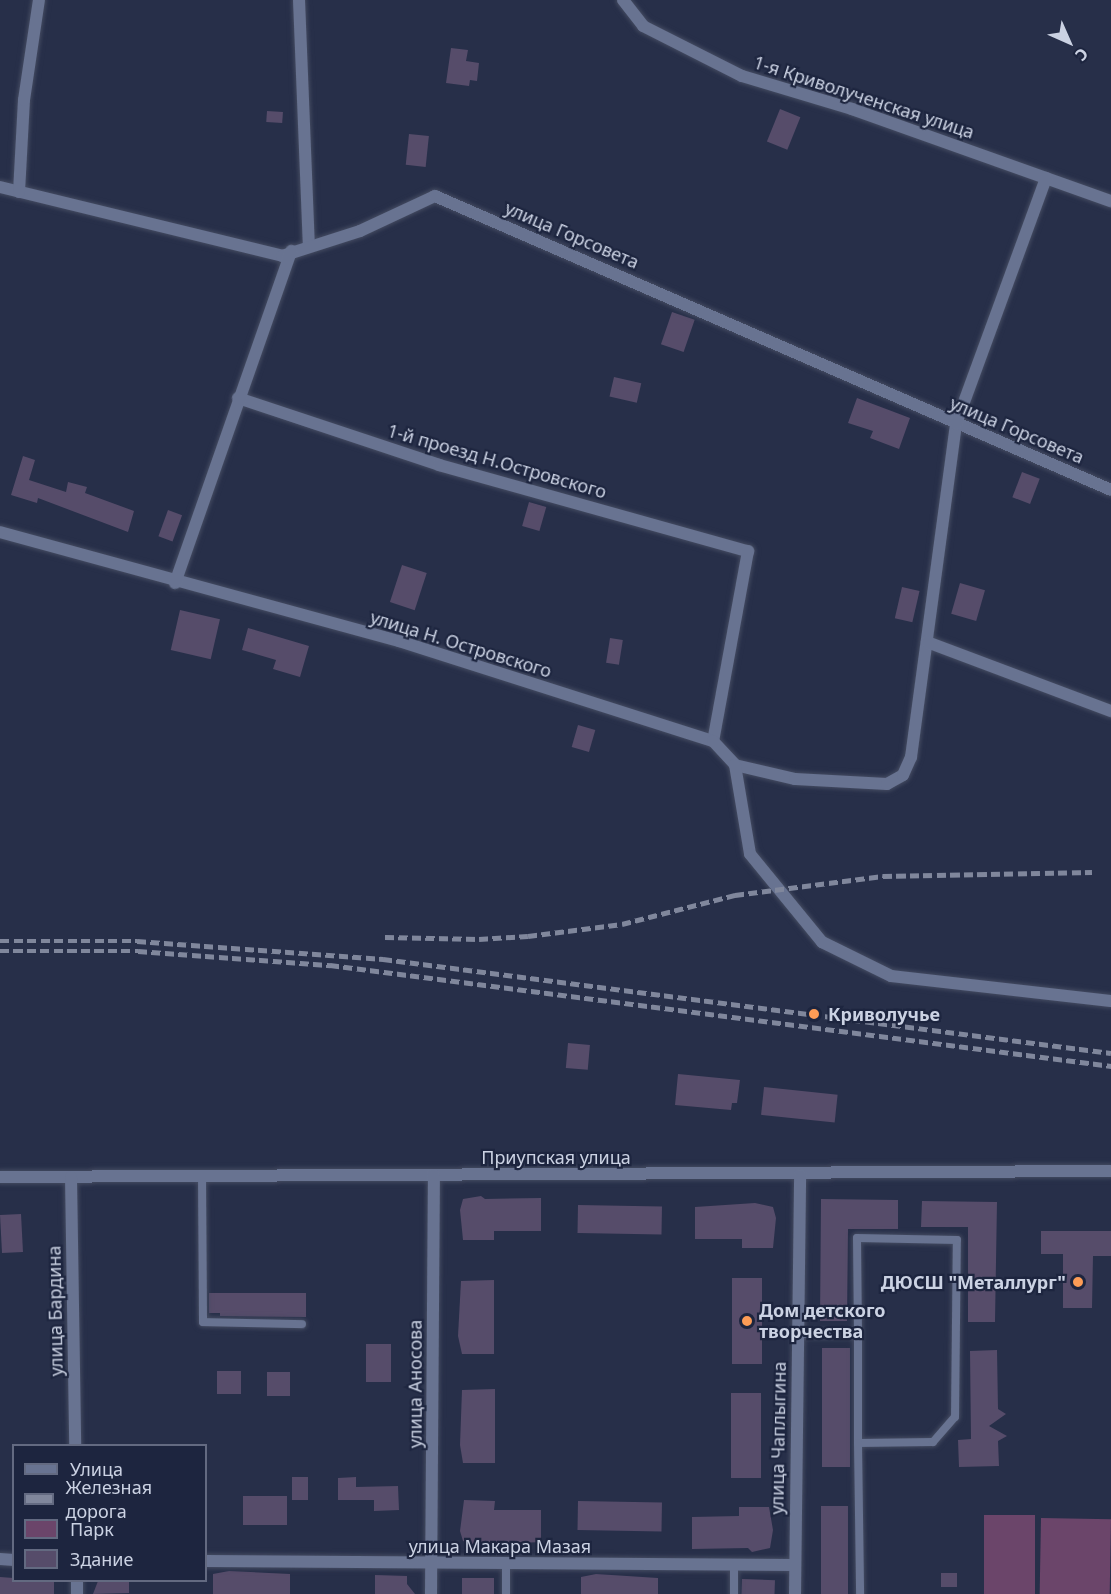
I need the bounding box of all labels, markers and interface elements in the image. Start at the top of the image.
north arrow [1039,12,1099,72]
text: С [1070,43,1093,66]
street label: 1-я Криволученская улица [751,51,977,143]
street label: улица Горсовета [502,197,642,273]
street label: улица Горсовета [947,392,1087,468]
street label: 1-й проезд Н.Островского [385,419,609,503]
street label: улица Н. Островского [368,606,554,682]
place label: Криволучье [828,1003,940,1025]
marker: Криволучье [805,1005,823,1023]
street label: Приупская улица [481,1146,631,1168]
street label: улица Бардина [43,1245,67,1377]
place label: ДЮСШ "Металлург" [881,1271,1066,1293]
marker: ДЮСШ "Металлург" [1071,1275,1085,1289]
place label: Дом детского творчества [759,1300,885,1342]
marker: Дом детского творчества [740,1314,754,1328]
street label: улица Аносова [404,1320,426,1448]
street label: улица Чаплыгина [766,1361,790,1515]
legend [12,1444,207,1582]
text: Улица [70,1457,123,1481]
text: Железная дорога [66,1475,152,1523]
text: Парк [70,1517,114,1541]
street label: улица Макара Мазая [409,1535,591,1557]
text: Здание [70,1547,133,1571]

